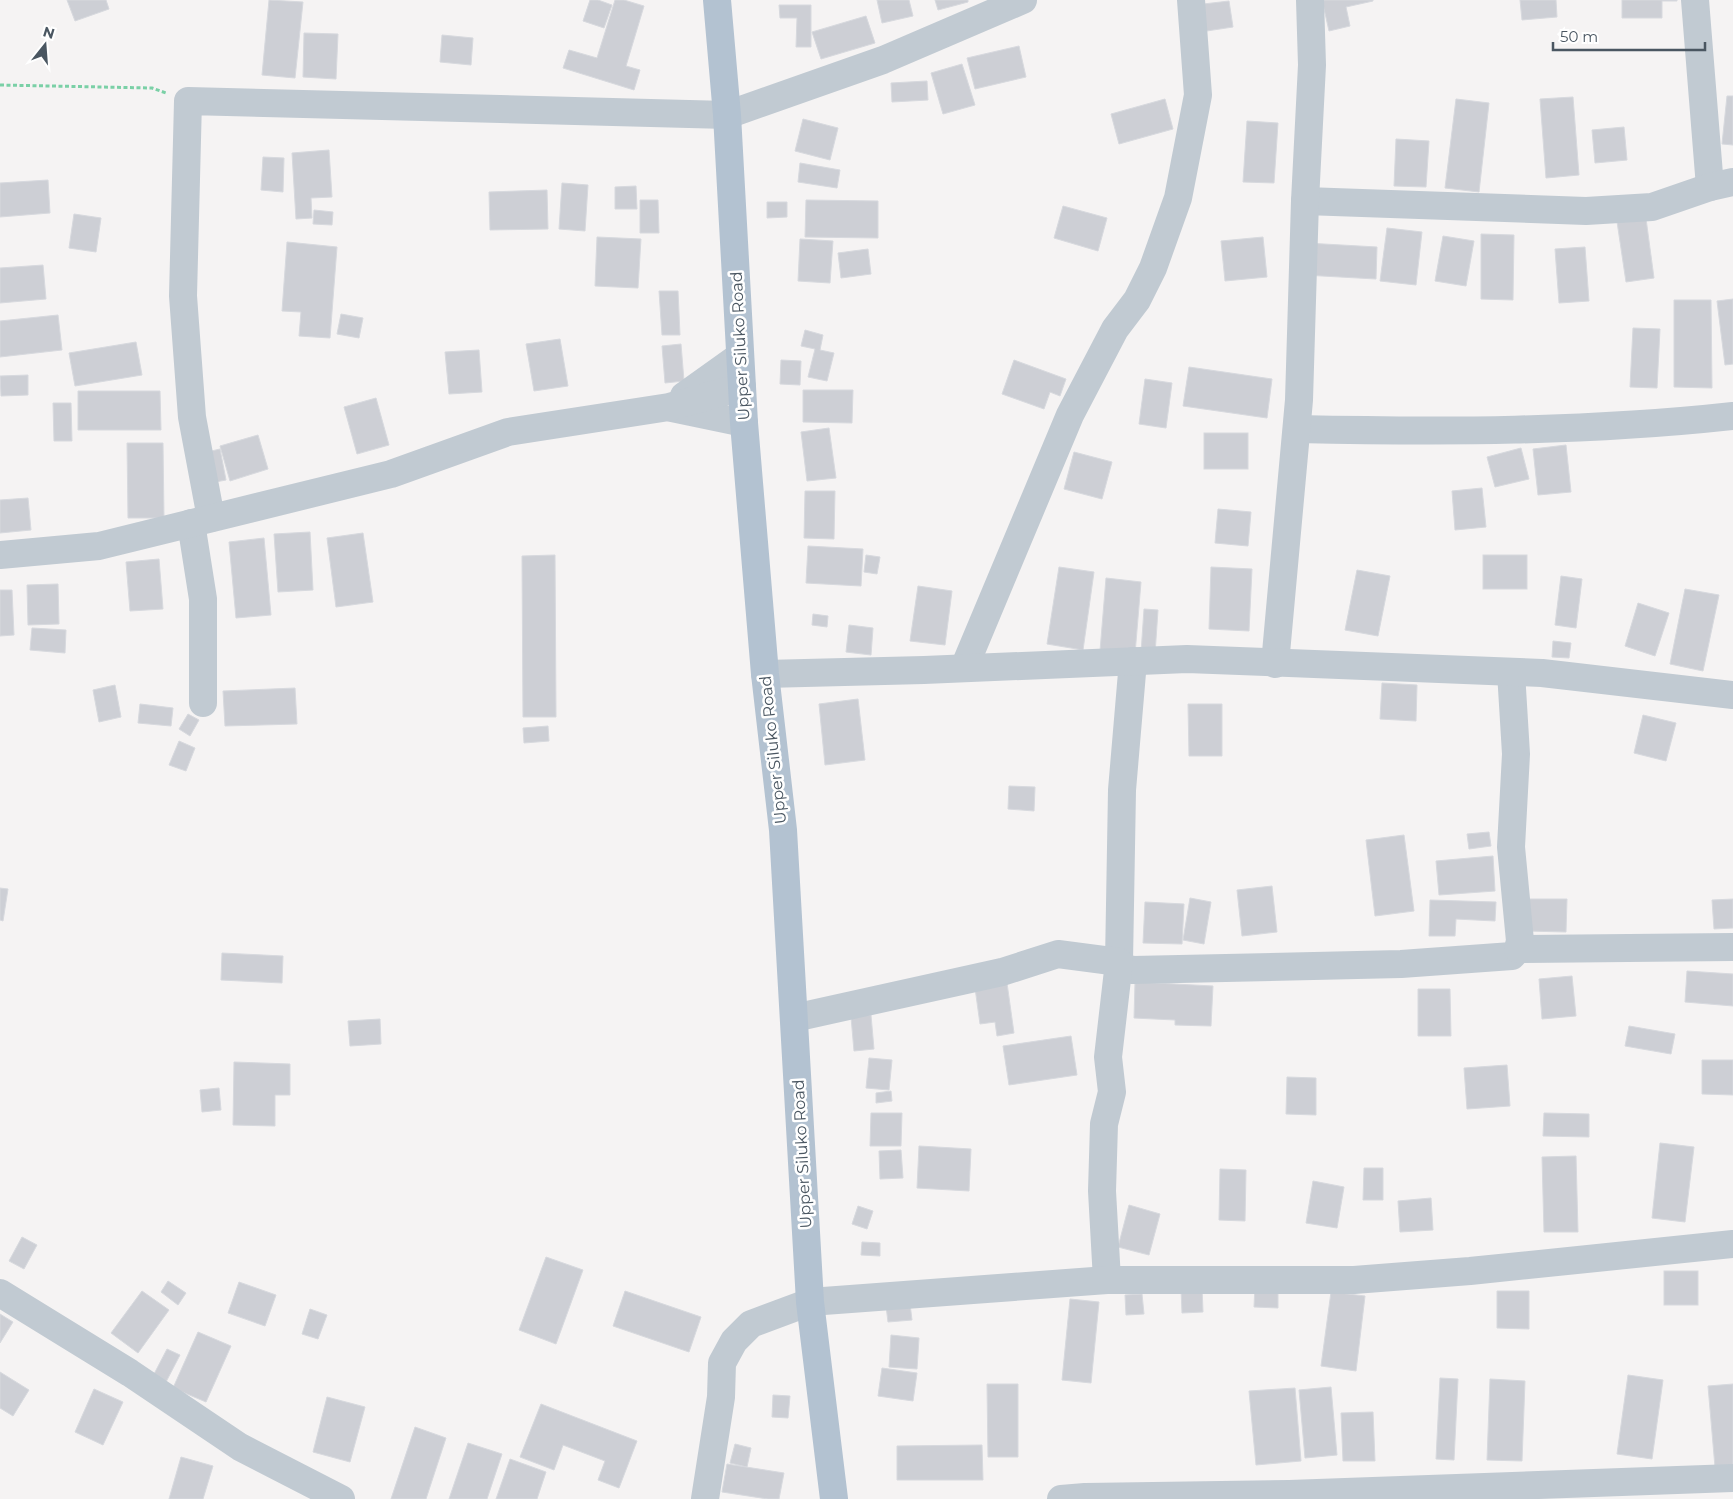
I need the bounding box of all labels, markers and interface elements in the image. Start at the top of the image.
north arrow [20,20,70,70]
scale bar [1553,20,1706,52]
text: N [41,22,57,43]
text: 50 m [1560,27,1598,46]
street label: Upper Siluko Road [727,271,753,421]
street label: Upper Siluko Road [756,675,790,825]
street label: Upper Siluko Road [789,1079,815,1229]

